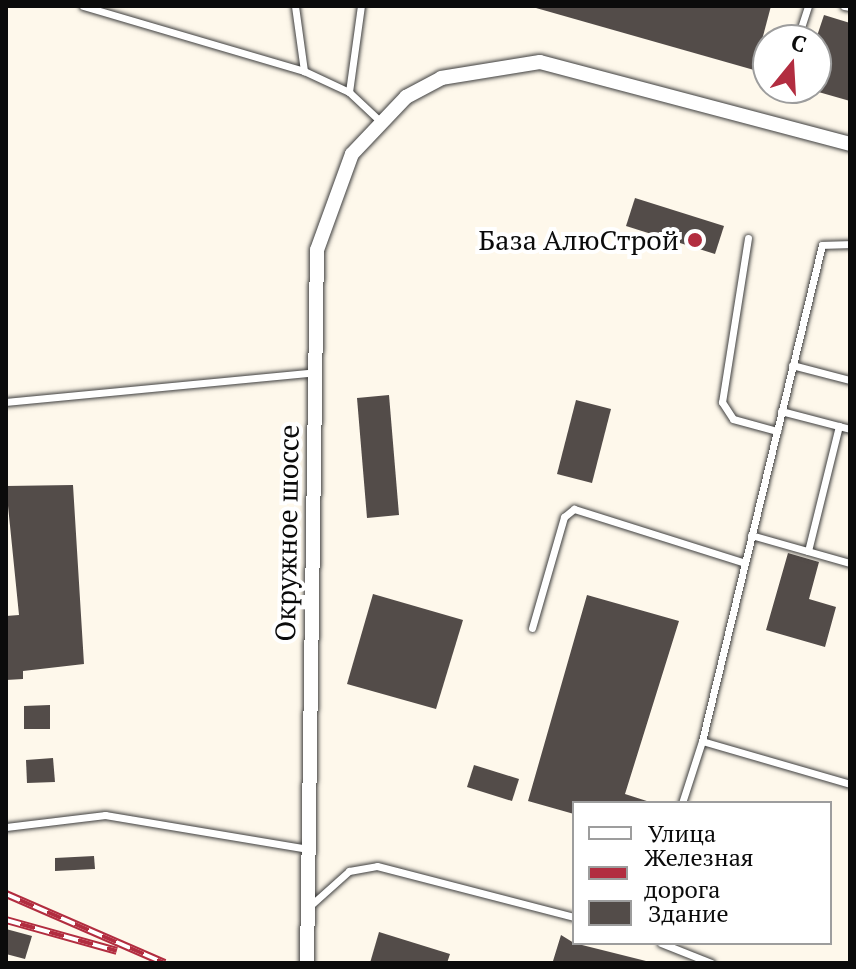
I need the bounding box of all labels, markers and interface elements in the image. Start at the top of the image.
north arrow [752,24,832,104]
text: С [788,27,810,59]
place label: База АлюСтрой [478,223,679,257]
marker: База АлюСтрой [686,231,704,249]
street label: Окружное шоссе [268,424,306,642]
legend [572,801,832,945]
text: Улица [648,817,716,849]
text: Железная дорога [644,841,754,905]
text: Здание [648,897,729,929]

